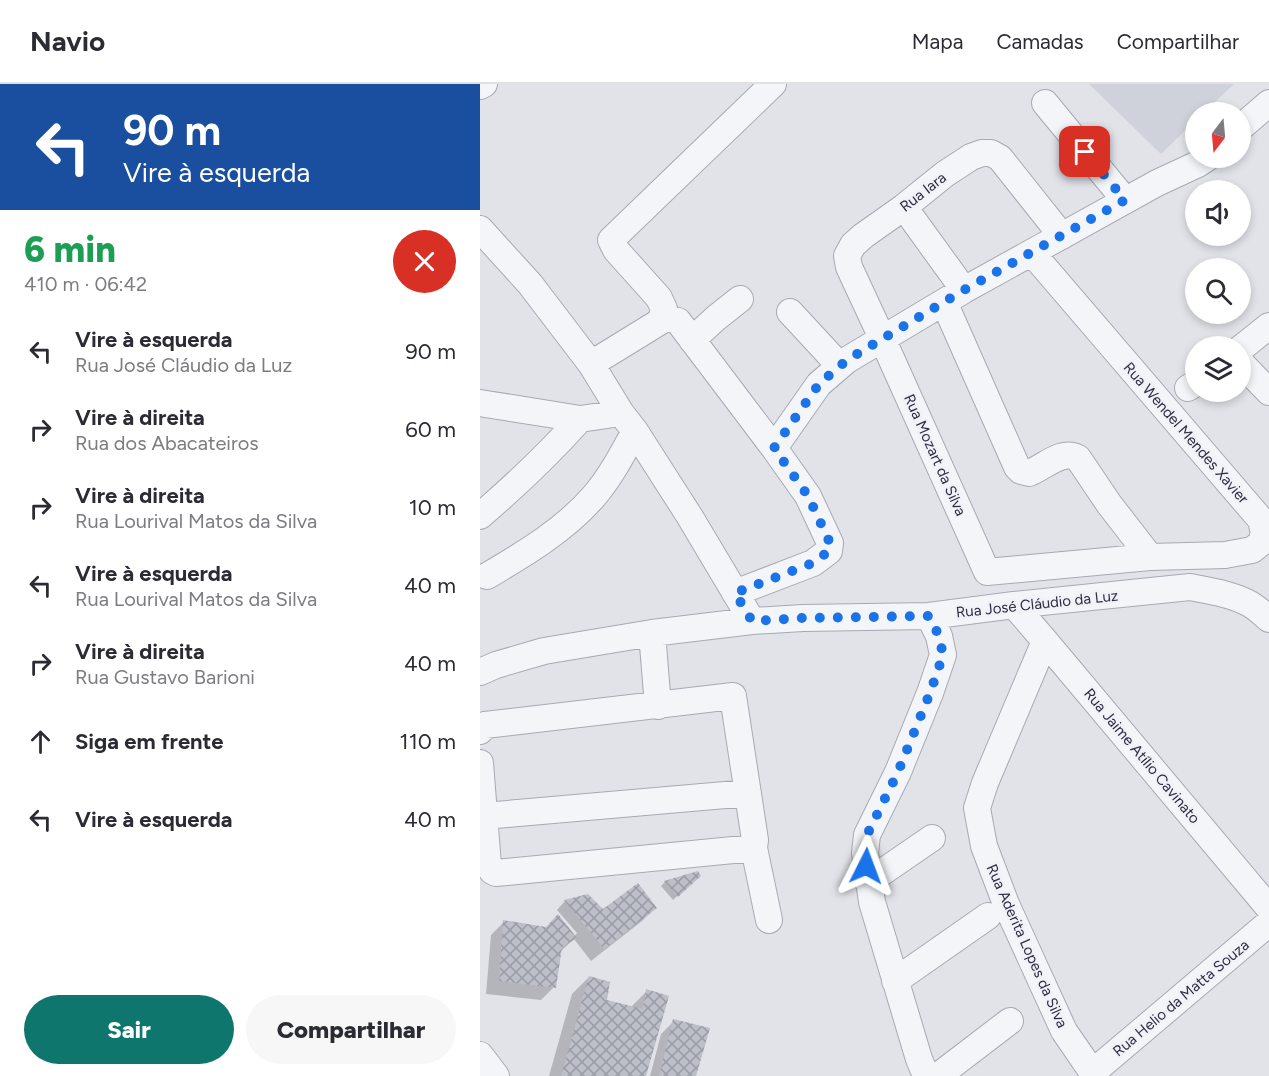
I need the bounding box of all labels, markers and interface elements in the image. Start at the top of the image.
text: Navio [30,24,105,58]
text: Mapa [912,29,963,54]
text: Camadas [996,29,1084,54]
text: Compartilhar [1117,29,1239,54]
north arrow [1185,102,1251,168]
map controls [1185,102,1251,402]
text: 90 m [123,105,221,156]
icon: left [24,108,102,186]
pin [1059,126,1110,177]
icon: arrive [1068,135,1101,168]
text: Vire à esquerda [123,156,310,189]
street label: Rua Iara [896,168,950,216]
button: sound [1185,180,1251,246]
text: 6 min [24,228,116,271]
button: close [393,230,456,293]
button: search [1185,258,1251,324]
text: 410 m · 06:42 [24,272,147,296]
text: Vire à esquerda [75,326,233,353]
icon: left [24,335,57,368]
button: layers [1185,336,1251,402]
text: 90 m [405,338,456,365]
text: Rua José Cláudio da Luz [75,353,292,377]
street label: Rua Wendel Mendes Xavier [1120,359,1252,507]
street label: Rua Mozart da Silva [900,391,970,519]
text: Vire à direita [75,404,205,431]
icon: right [24,413,57,446]
text: 60 m [405,416,456,443]
text: Rua dos Abacateiros [75,431,259,455]
text: Vire à direita [75,482,205,509]
icon: right [24,491,57,524]
text: 10 m [409,494,456,521]
text: Rua Lourival Matos da Silva [75,509,317,533]
text: Vire à esquerda [75,560,233,587]
icon: left [24,569,57,602]
text: 40 m [404,572,456,599]
text: Rua Lourival Matos da Silva [75,587,317,611]
street label: Rua José Cláudio da Luz [955,587,1119,621]
text: Vire à direita [75,638,205,665]
icon: right [24,647,57,680]
text: 40 m [404,650,456,677]
text: Rua Gustavo Barioni [75,665,255,689]
street label: Rua Jaime Atílio Cavinato [1080,685,1204,828]
icon: ahead [24,725,57,758]
text: Siga em frente [75,728,223,755]
text: 110 m [400,728,456,755]
icon: left [24,803,57,836]
text: Vire à esquerda [75,806,233,833]
text: 40 m [404,806,456,833]
position arrow [834,834,898,898]
street label: Rua Aderita Lopes da Silva [983,861,1071,1031]
street label: Rua Helio da Matta Souza [1109,936,1253,1060]
button: Sair [24,995,234,1064]
button: Compartilhar [246,995,456,1064]

